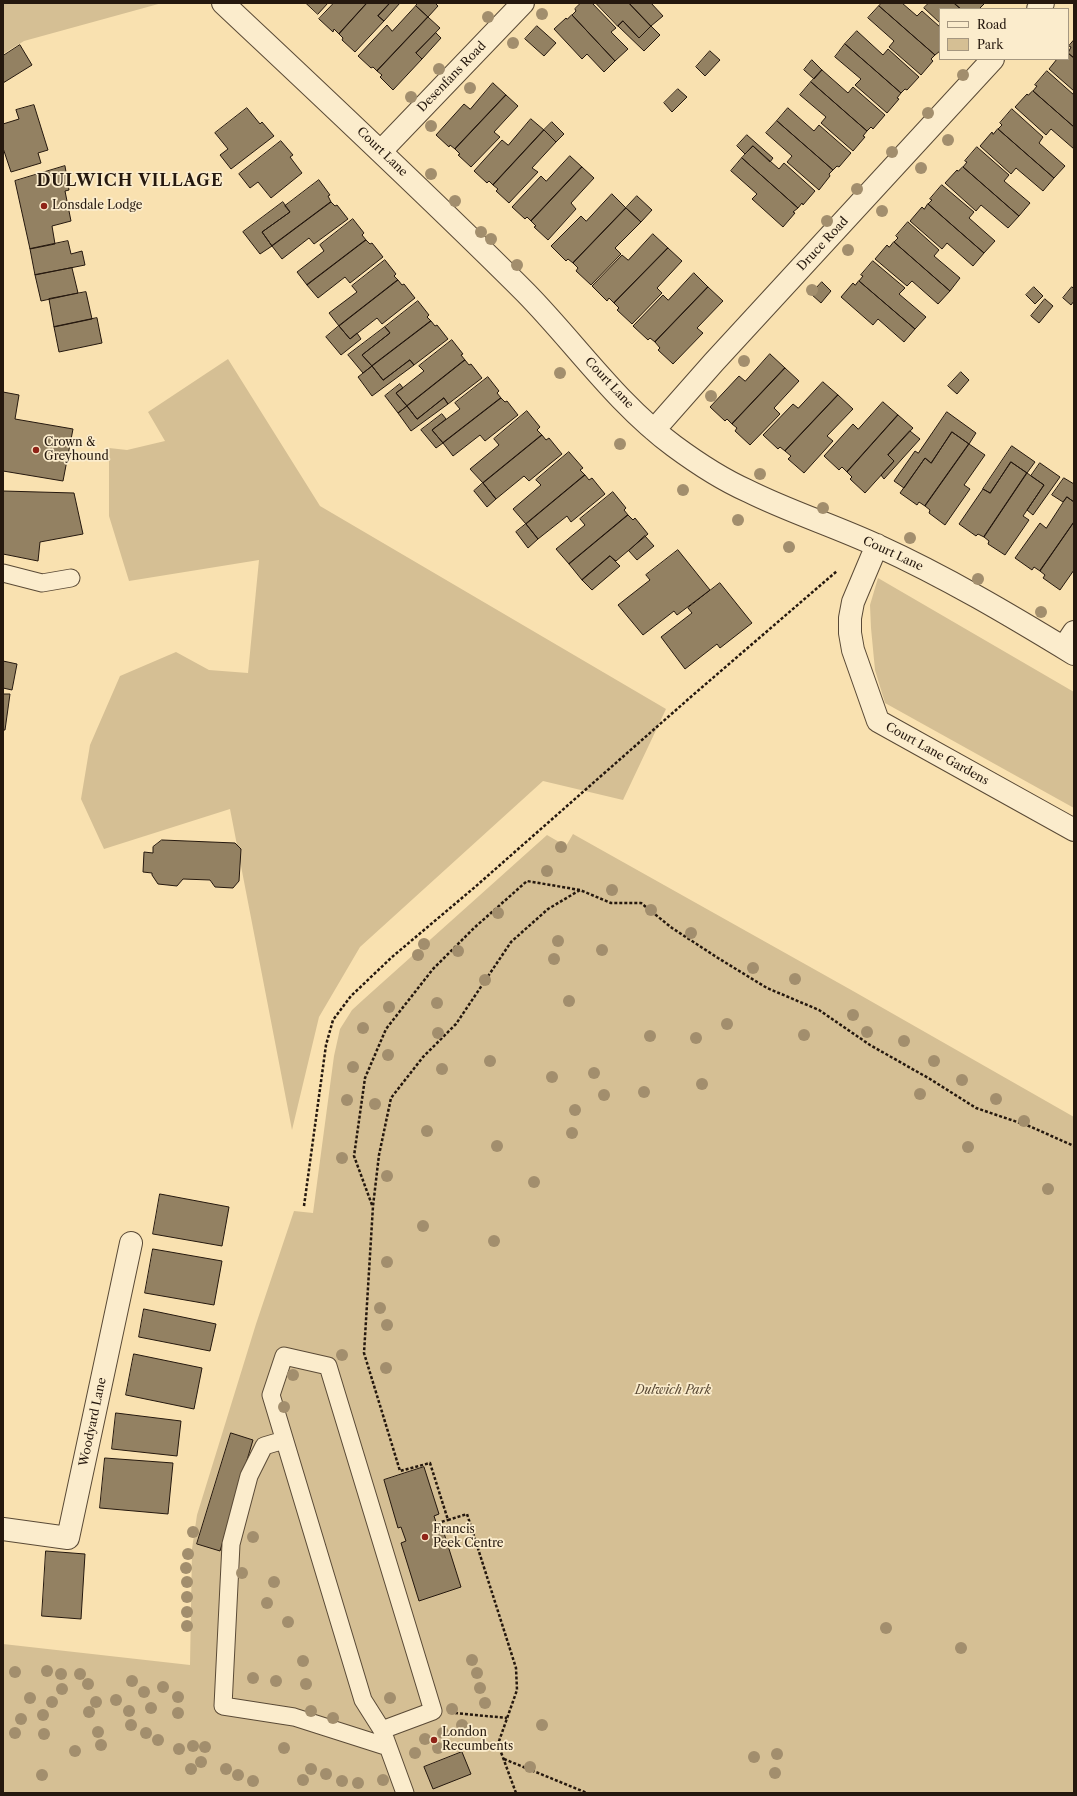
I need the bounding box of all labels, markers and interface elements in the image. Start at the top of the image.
legend [939,8,1069,60]
text: Road [977,17,1007,32]
text: Park [977,37,1003,52]
street label: Desenfans Road [415,39,489,115]
street label: Court Lane [354,124,410,180]
district label: DULWICH VILLAGE [37,171,223,191]
place label: Lonsdale Lodge [52,199,143,213]
marker: Lonsdale Lodge [39,201,49,211]
street label: Druce Road [795,214,851,274]
street label: Court Lane [582,354,636,412]
place label: Crown & Greyhound [44,436,109,464]
marker: Crown & Greyhound [31,445,41,455]
street label: Court Lane [861,534,925,574]
street label: Court Lane Gardens [883,720,991,788]
street label: Woodyard Lane [77,1376,109,1468]
park label: Dulwich Park [635,1384,711,1398]
place label: Francis Peek Centre [433,1523,504,1551]
marker: Francis Peek Centre [420,1532,430,1542]
place label: London Recumbents [442,1726,513,1754]
marker: London Recumbents [429,1735,439,1745]

